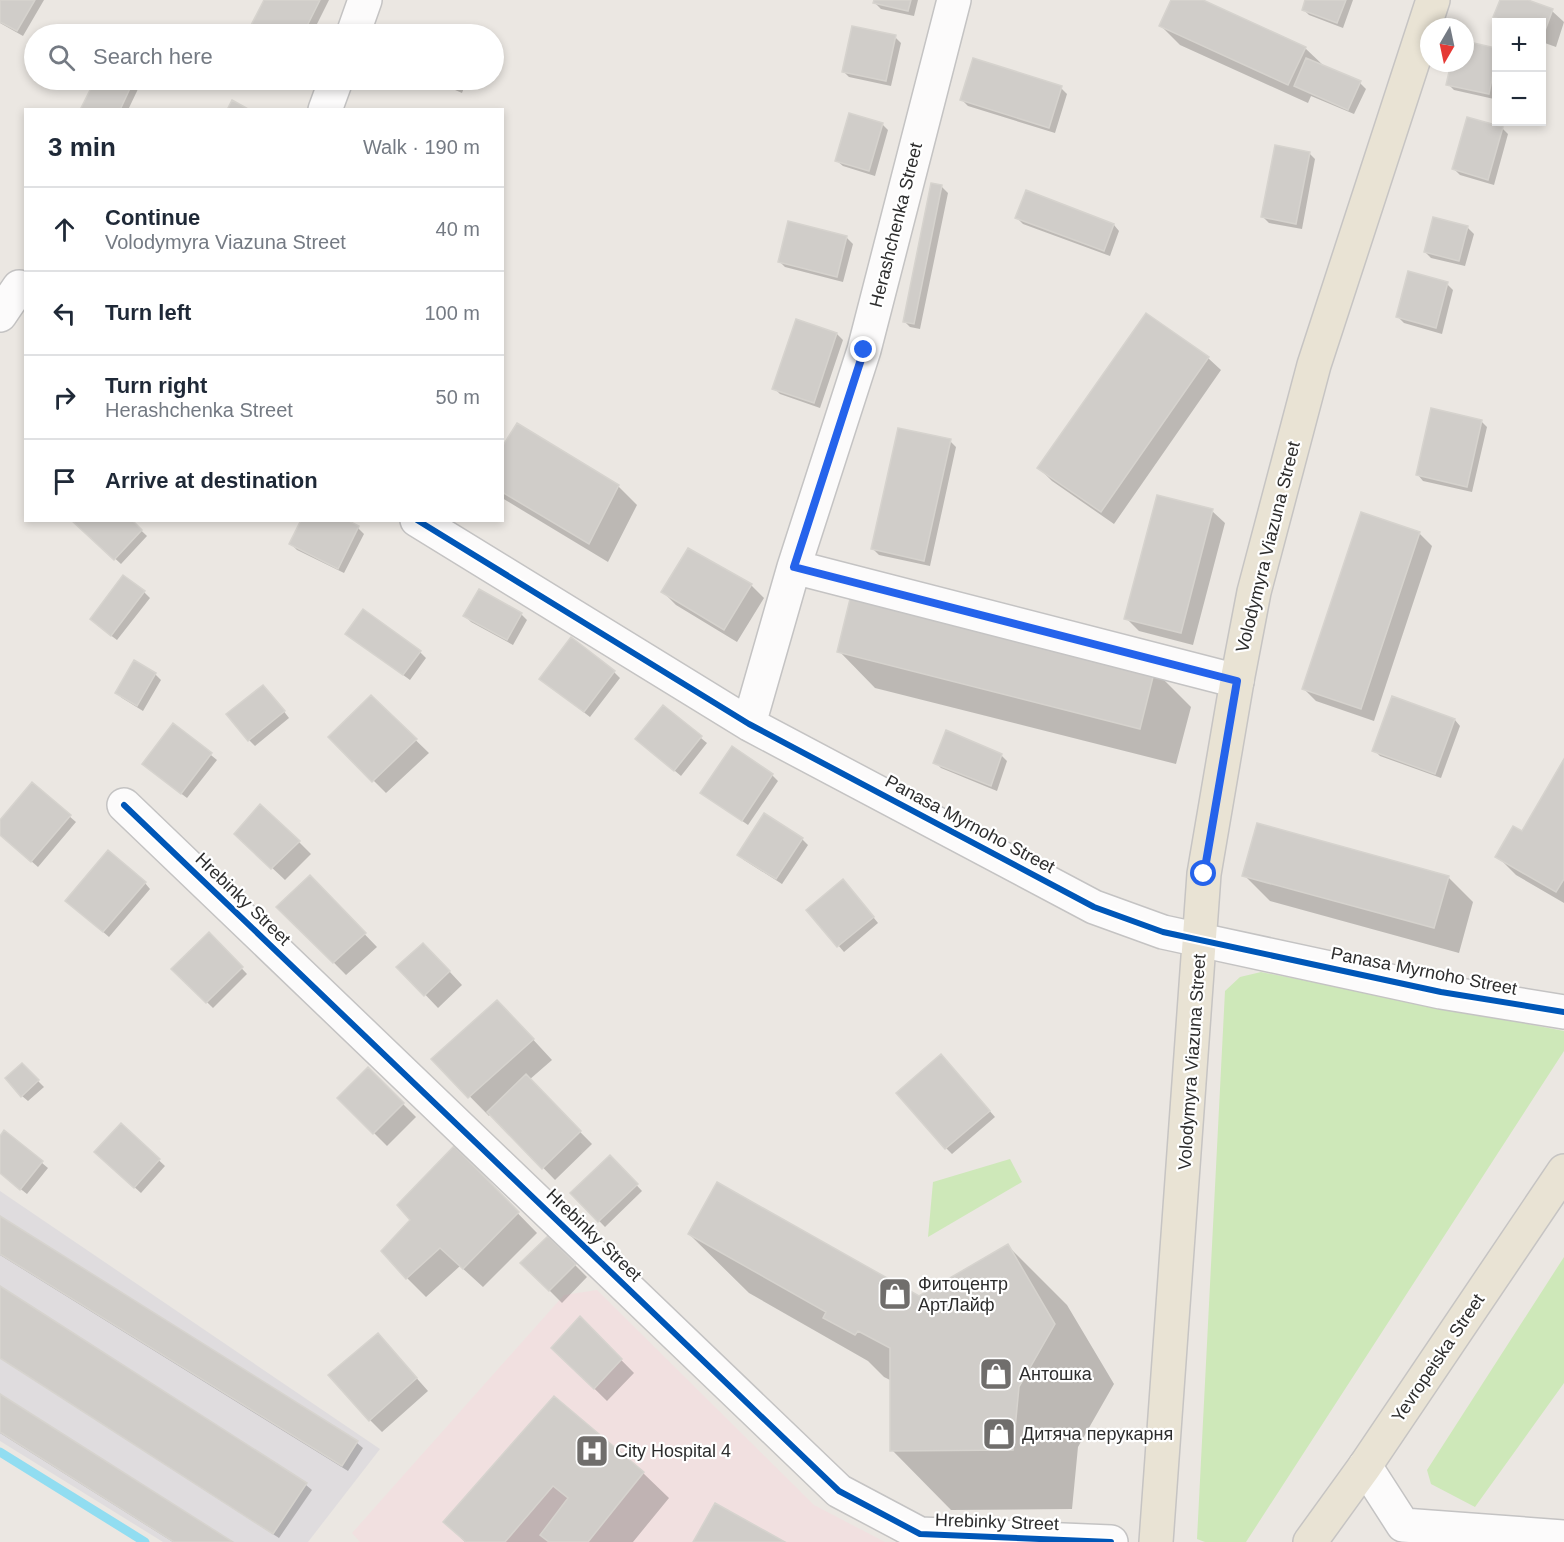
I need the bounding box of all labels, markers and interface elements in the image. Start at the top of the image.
north arrow [1420,18,1474,72]
map controls [1492,18,1546,126]
button: + [1492,18,1546,72]
search box [24,24,504,90]
icon: search [45,41,78,74]
text: Search here [93,44,213,69]
button: − [1492,72,1546,126]
text: 3 min [48,132,116,162]
text: Walk · 190 m [363,136,480,158]
street label: Herashchenka Street [866,141,926,309]
text: Continue [105,205,200,230]
icon: ahead [48,213,81,246]
text: 40 m [436,218,480,240]
text: Volodymyra Viazuna Street [105,231,346,253]
icon: left [48,297,81,330]
text: Turn left [105,300,191,325]
text: 100 m [424,302,480,324]
route end [850,336,876,362]
text: Turn right [105,373,207,398]
icon: right [48,381,81,414]
text: 50 m [436,386,480,408]
text: Herashchenka Street [105,399,293,421]
street label: Volodymyra Viazuna Street [1232,439,1304,655]
icon: arrive [48,465,81,498]
text: Arrive at destination [105,468,318,493]
street label: Panasa Myrnoho Street [882,771,1058,877]
street label: Hrebinky Street [191,849,295,949]
route start [1190,860,1216,886]
street label: Panasa Myrnoho Street [1329,943,1519,999]
street label: Volodymyra Viazuna Street [1174,953,1210,1171]
street label: Hrebinky Street [542,1185,646,1285]
place label: Фитоцентр АртЛайф [918,1274,1008,1315]
shop icon: Фитоцентр АртЛайф [877,1276,913,1312]
street label: Yevropeiska Street [1388,1290,1488,1426]
shop icon: Антошка [978,1356,1014,1392]
place label: Антошка [1019,1364,1093,1384]
shop icon: Дитяча перукарня [981,1416,1017,1452]
place label: Дитяча перукарня [1022,1424,1173,1444]
hospital icon: City Hospital 4 [574,1433,610,1469]
place label: City Hospital 4 [615,1441,731,1461]
street label: Hrebinky Street [935,1510,1059,1534]

